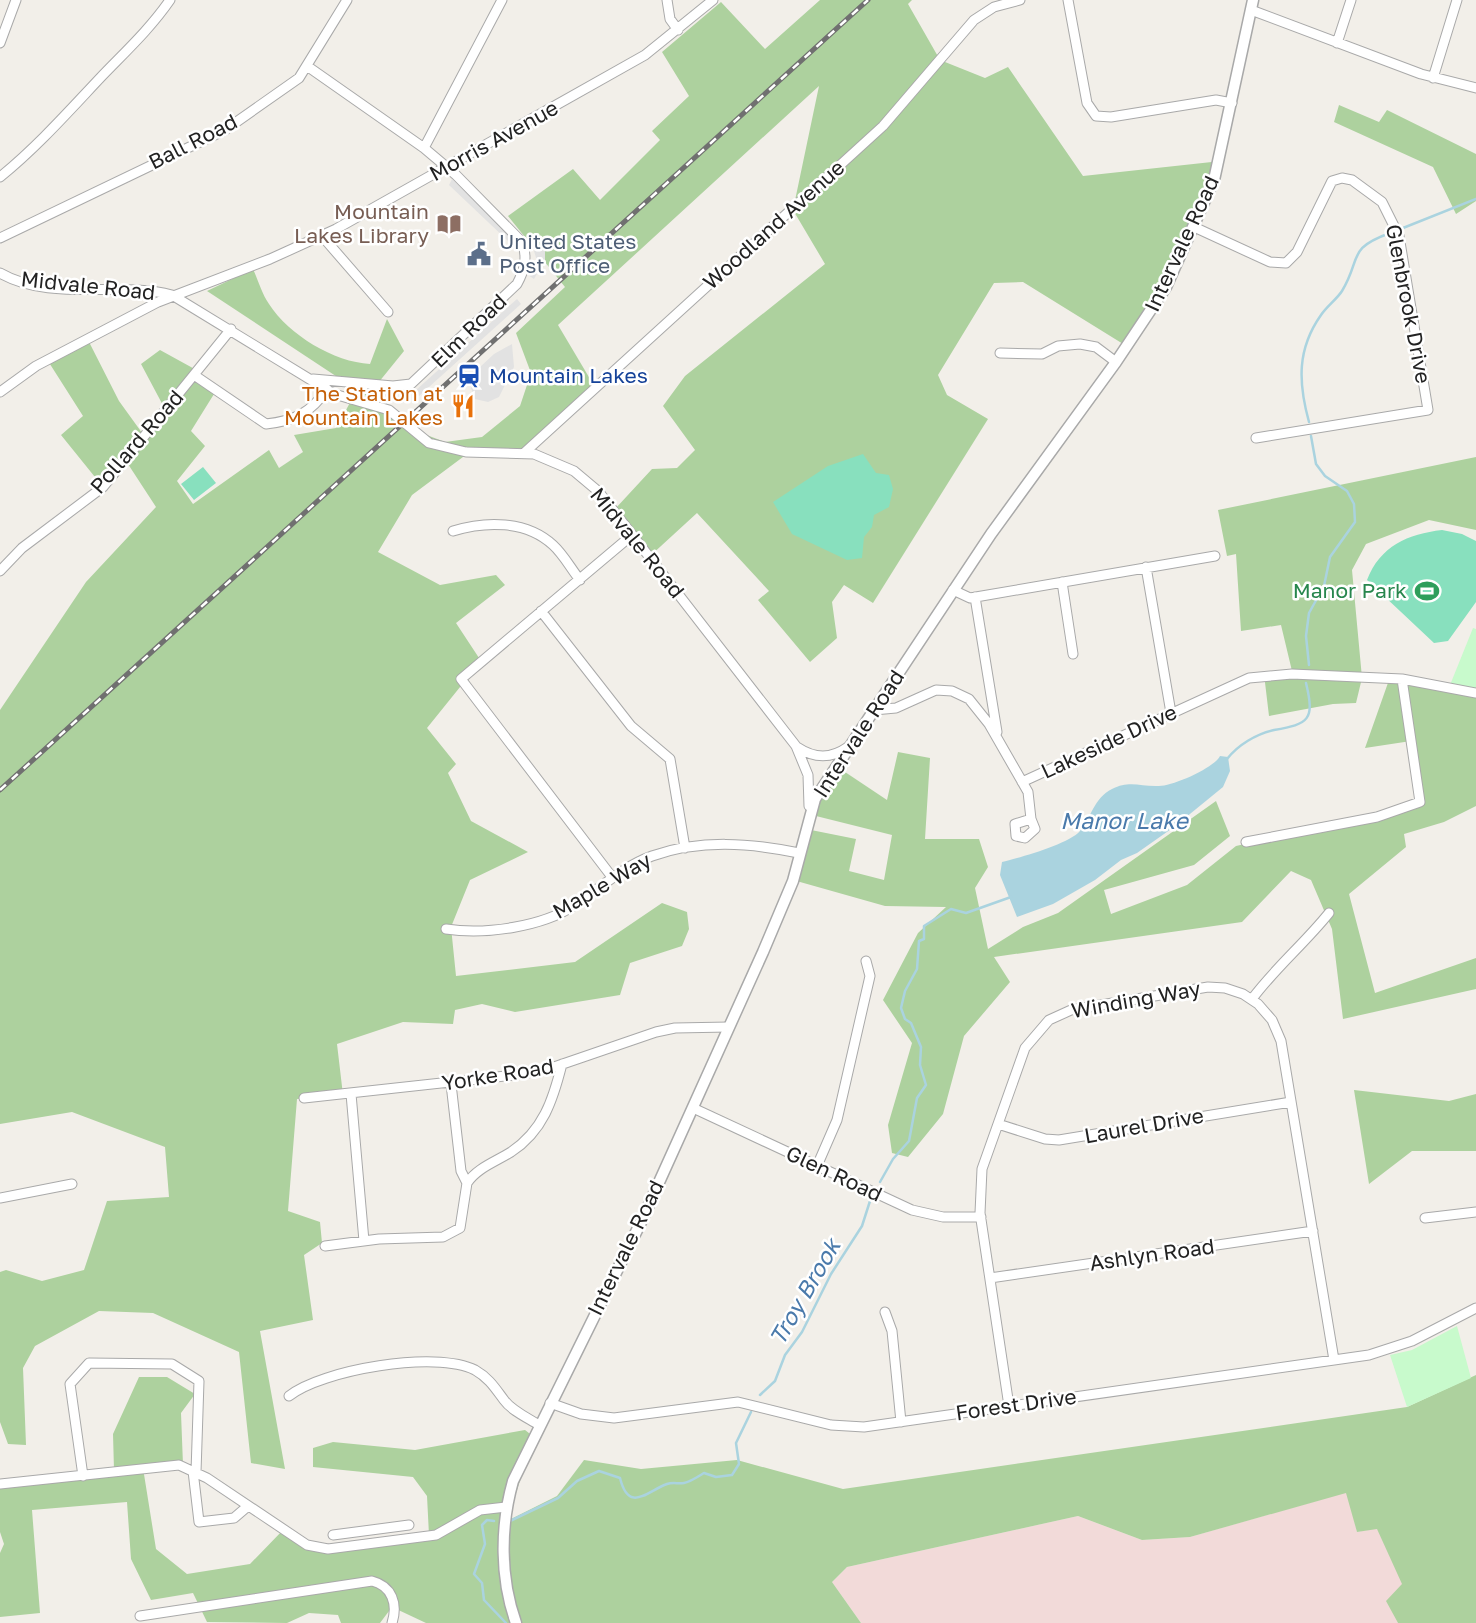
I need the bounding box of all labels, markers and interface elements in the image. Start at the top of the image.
street label: Morris Avenue [425,94,562,186]
street label: Ball Road [144,108,241,175]
street label: Woodland Avenue [697,154,849,295]
street label: Intervale Road [1138,171,1224,316]
place label: Mountain Lakes Library [294,198,429,248]
library icon: Mountain Lakes Library [435,210,463,238]
street label: Glenbrook Drive [1381,222,1437,386]
place label: United States Post Office [499,228,636,278]
public building icon: United States Post Office [465,240,493,268]
street label: Midvale Road [20,265,157,305]
street label: Elm Road [425,288,511,373]
station icon: Mountain Lakes [455,362,483,390]
place label: Mountain Lakes [489,362,648,388]
place label: The Station at Mountain Lakes [284,380,443,430]
street label: Pollard Road [84,384,188,499]
restaurant icon: The Station at Mountain Lakes [449,392,477,420]
street label: Midvale Road [585,482,690,603]
place label: Manor Park [1293,577,1407,603]
sports icon: Manor Park [1413,577,1441,605]
street label: Intervale Road [807,665,909,802]
street label: Lakeside Drive [1037,698,1181,784]
water label: Manor Lake [1060,806,1189,834]
street label: Maple Way [548,846,656,924]
street label: Winding Way [1069,975,1203,1023]
street label: Yorke Road [440,1052,556,1096]
street label: Laurel Drive [1082,1102,1206,1148]
street label: Glen Road [782,1140,887,1207]
street label: Intervale Road [581,1176,669,1319]
water label: Troy Brook [763,1232,847,1349]
street label: Ashlyn Road [1088,1232,1216,1276]
street label: Forest Drive [954,1383,1078,1425]

